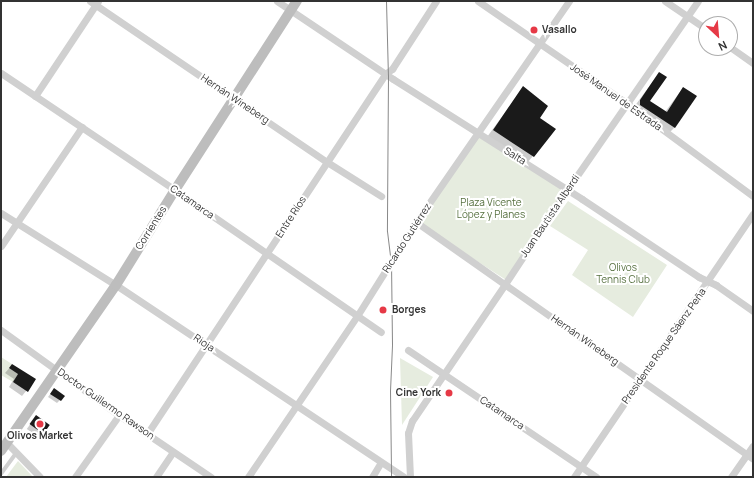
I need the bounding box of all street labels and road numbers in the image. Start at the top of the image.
street label: José Manuel de Estrada [568,61,664,133]
street label: Hernán Wineberg [198,72,272,126]
street label: Salta [502,145,528,167]
street label: Juan Bautista Alberdi [518,172,582,260]
street label: Catamarca [168,182,216,222]
street label: Entre Ríos [273,194,309,240]
street label: Ricardo Gutiérrez [380,201,434,275]
street label: Corrientes [133,204,169,252]
street label: Presidente Roque Sáenz Peña [619,286,709,406]
street label: Hernán Wineberg [549,312,621,368]
street label: Rioja [191,332,217,354]
street label: Doctor Guillermo Rawson [55,366,157,442]
street label: Catamarca [478,394,526,432]

